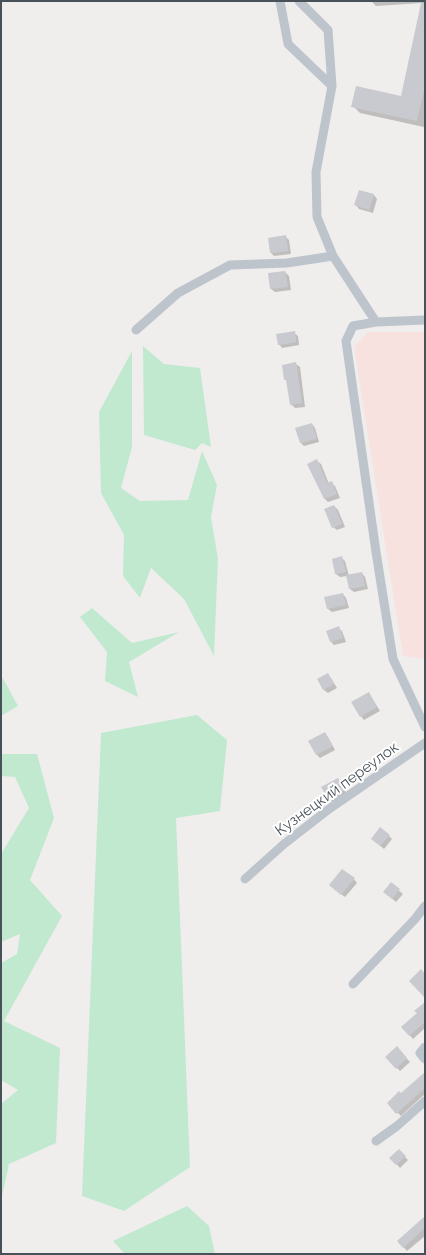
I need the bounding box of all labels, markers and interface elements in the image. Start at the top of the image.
street label: Кузнецкий переулок [272,738,402,840]

